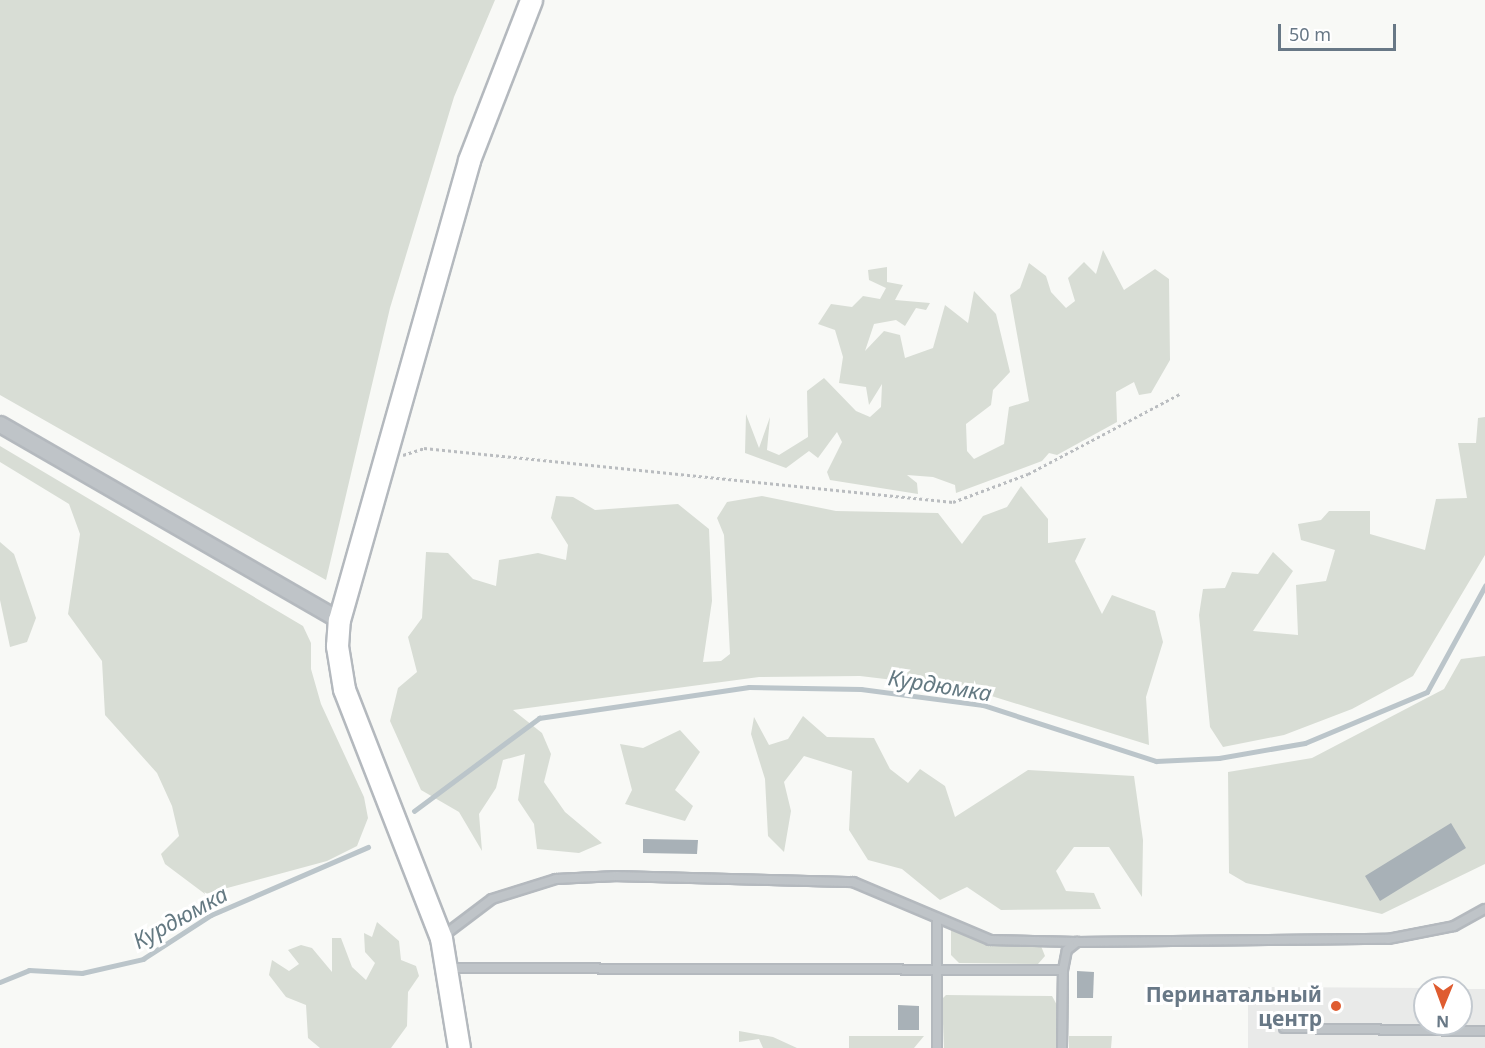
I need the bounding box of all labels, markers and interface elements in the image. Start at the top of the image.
scale bar [1281,12,1400,50]
text: 50 m [1289,22,1331,46]
water label: Курдюмка [886,664,994,706]
water label: Курдюмка [128,880,232,954]
north arrow [1413,976,1473,1036]
place label: Перинатальный центр [1146,981,1322,1031]
marker: Перинатальный центр [1327,997,1345,1015]
text: N [1436,1011,1449,1033]

